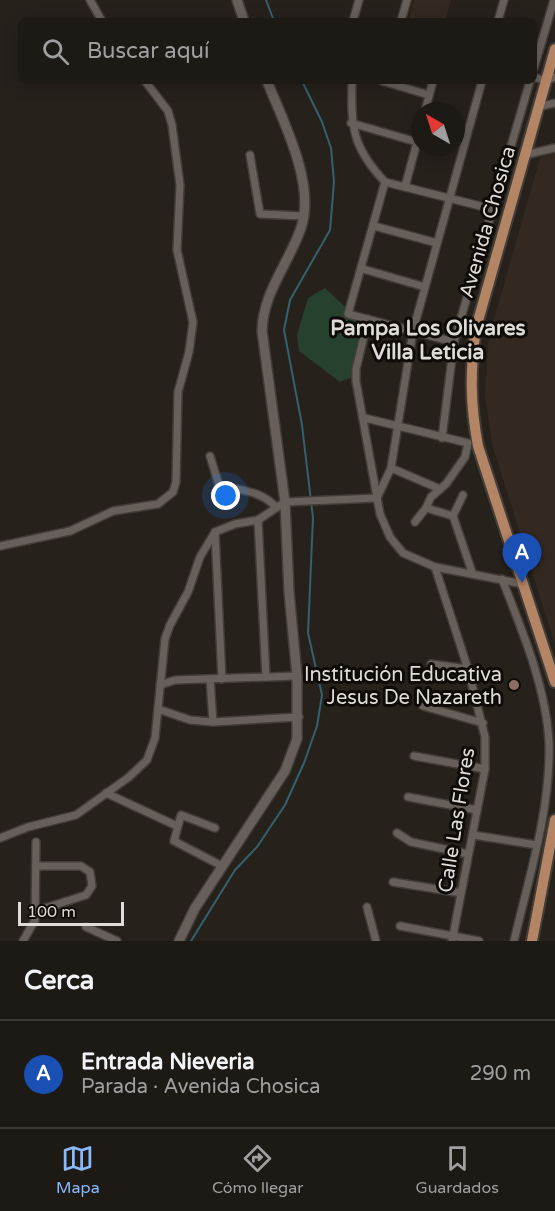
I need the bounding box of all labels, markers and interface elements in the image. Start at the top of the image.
search box [18,18,537,84]
icon: search [39,35,72,68]
text: Buscar aquí [87,38,209,64]
north arrow [411,102,465,156]
street label: Avenida Chosica [455,144,521,301]
district label: Pampa Los Olivares Villa Leticia [330,316,526,365]
your location [211,481,240,510]
pin: A [502,534,542,583]
place label: Institución Educativa Jesus De Nazareth [304,663,502,710]
marker: Institución Educativa Jesus De Nazareth [507,678,521,692]
street label: Calle Las Flores [434,746,480,894]
scale bar [18,899,124,926]
text: 100 m [27,902,76,922]
text: Cerca [24,965,94,996]
text: Entrada Nieveria [81,1049,255,1075]
text: A [36,1062,51,1086]
text: 290 m [470,1062,531,1086]
text: Parada · Avenida Chosica [81,1075,320,1099]
tab: Mapa [56,1142,100,1198]
tab: Cómo llegar [212,1142,303,1198]
tab: Guardados [416,1142,499,1198]

